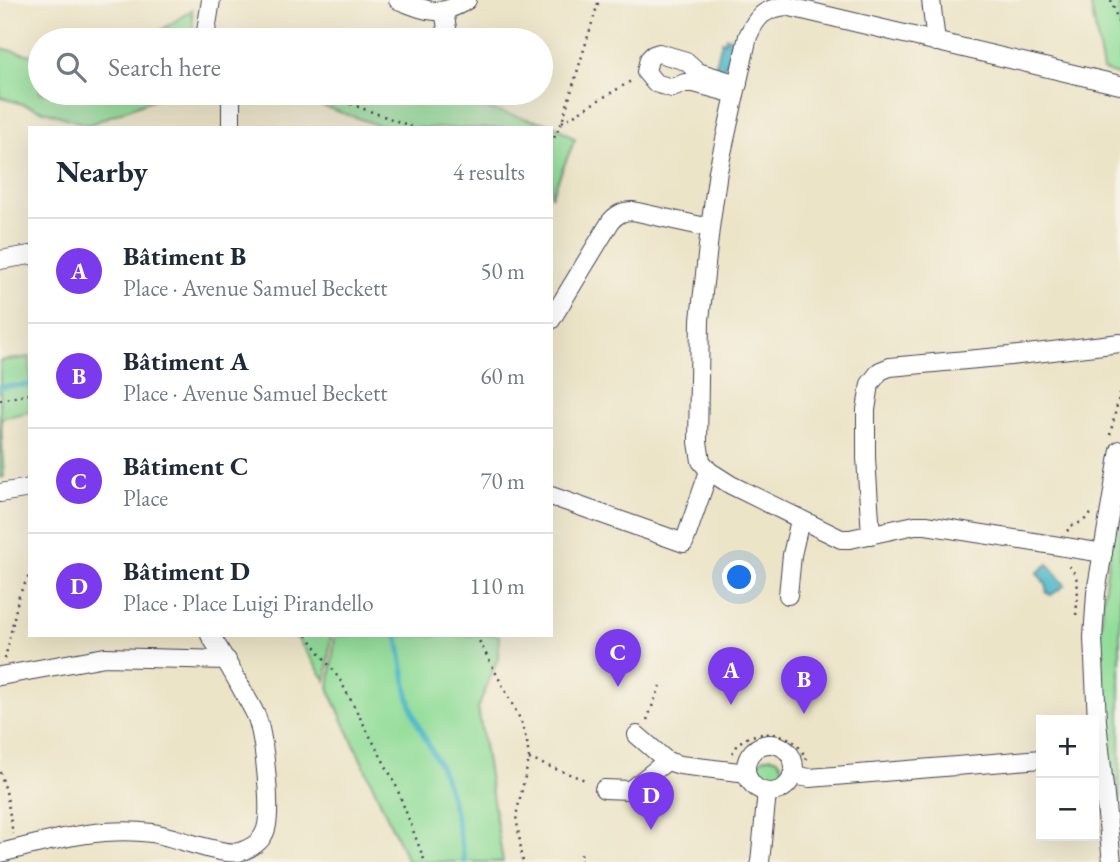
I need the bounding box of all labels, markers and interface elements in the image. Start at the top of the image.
search box [28,28,553,105]
icon: search [52,48,90,86]
text: Search here [108,50,221,84]
text: Nearby [56,152,148,191]
text: 4 results [453,157,525,187]
text: Bâtiment B [123,239,246,273]
text: A [71,256,87,286]
text: 50 m [480,256,525,286]
text: Place · Avenue Samuel Beckett [123,273,387,303]
text: Bâtiment A [123,344,249,378]
text: B [72,361,86,391]
text: 60 m [480,361,525,391]
text: Place · Avenue Samuel Beckett [123,378,387,408]
text: Bâtiment C [123,449,249,483]
text: C [71,466,87,496]
text: 70 m [480,466,525,496]
text: Place [123,483,168,513]
text: Bâtiment D [123,554,250,588]
your location [722,560,756,594]
text: D [70,571,88,601]
text: 110 m [469,571,525,601]
text: Place · Place Luigi Pirandello [123,588,374,618]
pin: C [595,629,641,687]
pin: A [708,647,754,705]
pin: B [781,656,827,714]
map controls [1036,715,1099,841]
button: + [1036,715,1099,778]
pin: D [628,772,674,830]
button: − [1036,778,1099,841]

